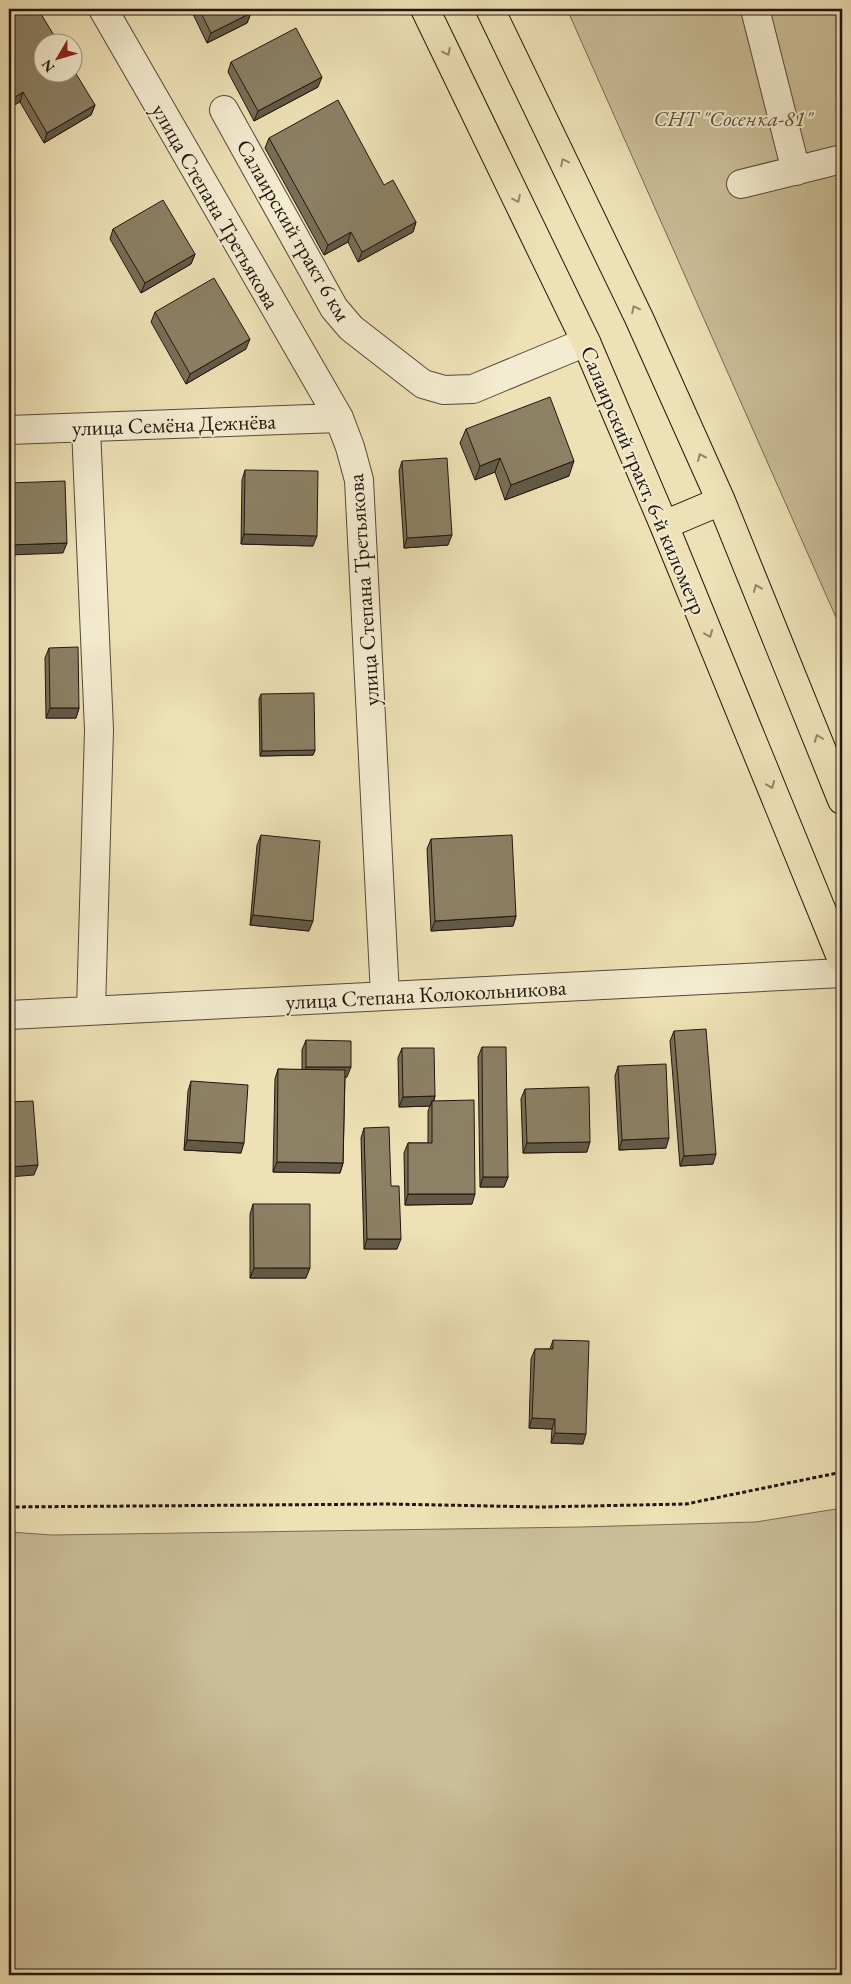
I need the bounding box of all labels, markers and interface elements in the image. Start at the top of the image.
north arrow [32,32,82,82]
one-way arrow [441,47,451,56]
text: N [37,55,58,76]
street label: улица Степана Третьякова [145,98,286,315]
park label: СНТ "Сосенка-81" [654,104,815,133]
street label: Салаирский тракт 6 км [230,134,358,327]
one-way arrow [560,158,570,167]
one-way arrow [511,194,521,203]
one-way arrow [630,305,641,314]
street label: Салаирский тракт, 6-й километр [574,341,713,619]
street label: улица Семёна Дежнёва [71,406,277,443]
one-way arrow [697,453,708,462]
street label: улица Степана Третьякова [341,473,386,707]
one-way arrow [753,584,764,593]
one-way arrow [703,629,714,638]
one-way arrow [814,734,825,743]
one-way arrow [765,780,775,789]
street label: улица Степана Колокольникова [285,973,567,1016]

